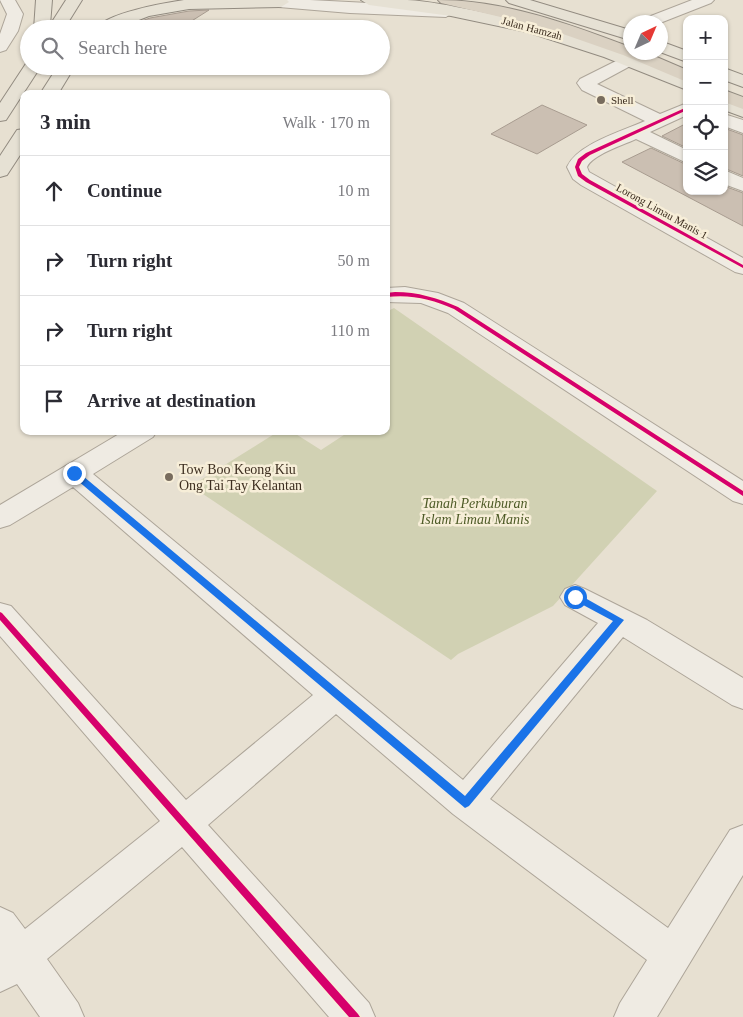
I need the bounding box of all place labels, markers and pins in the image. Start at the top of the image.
marker: Shell [595,94,607,106]
place label: Shell [611,94,634,106]
place label: Tow Boo Keong Kiu Ong Tai Tay Kelantan [179,462,302,493]
marker: Tow Boo Keong Kiu Ong Tai Tay Kelantan [163,471,175,483]

